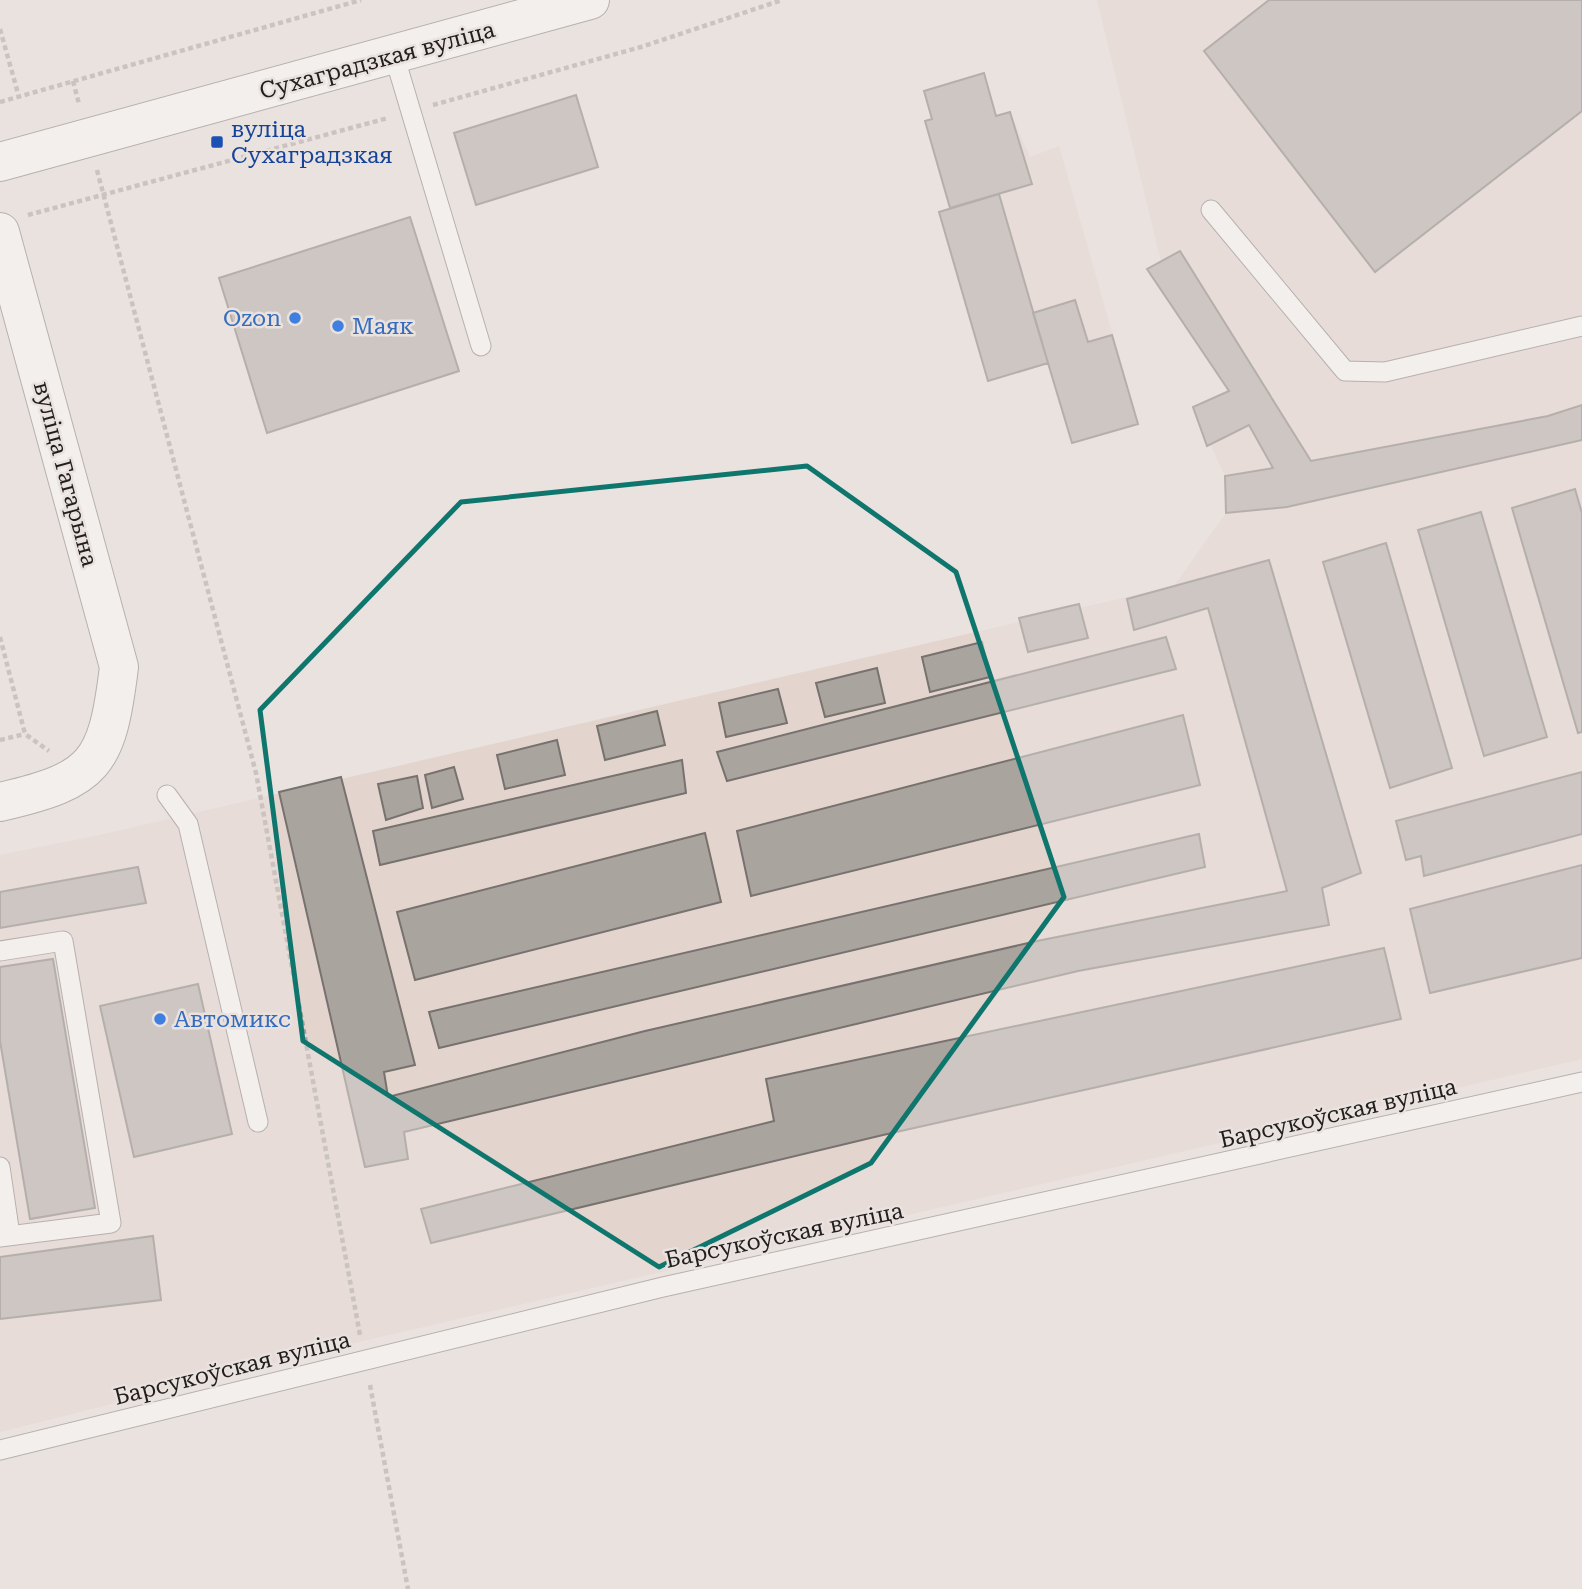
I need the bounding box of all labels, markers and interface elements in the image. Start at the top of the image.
street label: Сухаградзкая вуліца [257,16,498,105]
place label: вуліца Сухаградзкая [231,116,393,169]
marker: вуліца Сухаградзкая [209,134,225,150]
place label: Ozon [223,305,281,332]
marker: Ozon [287,310,303,326]
place label: Маяк [352,313,414,340]
marker: Маяк [330,318,346,334]
street label: вуліца Гагарына [28,379,103,570]
place label: Автомикс [174,1006,291,1033]
marker: Автомикс [152,1011,168,1027]
street label: Барсукоўская вуліца [1217,1073,1460,1154]
street label: Барсукоўская вуліца [663,1197,906,1274]
street label: Барсукоўская вуліца [111,1326,354,1411]

